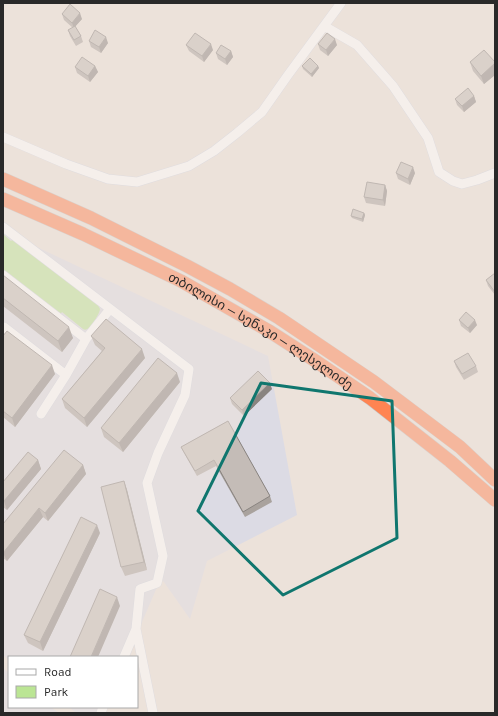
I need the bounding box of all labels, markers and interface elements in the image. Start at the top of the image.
street label: თბილისი — სენაკი — ლესელიძე [166,269,356,392]
legend [8,656,138,708]
text: Road [44,665,72,679]
text: Park [44,685,69,699]

